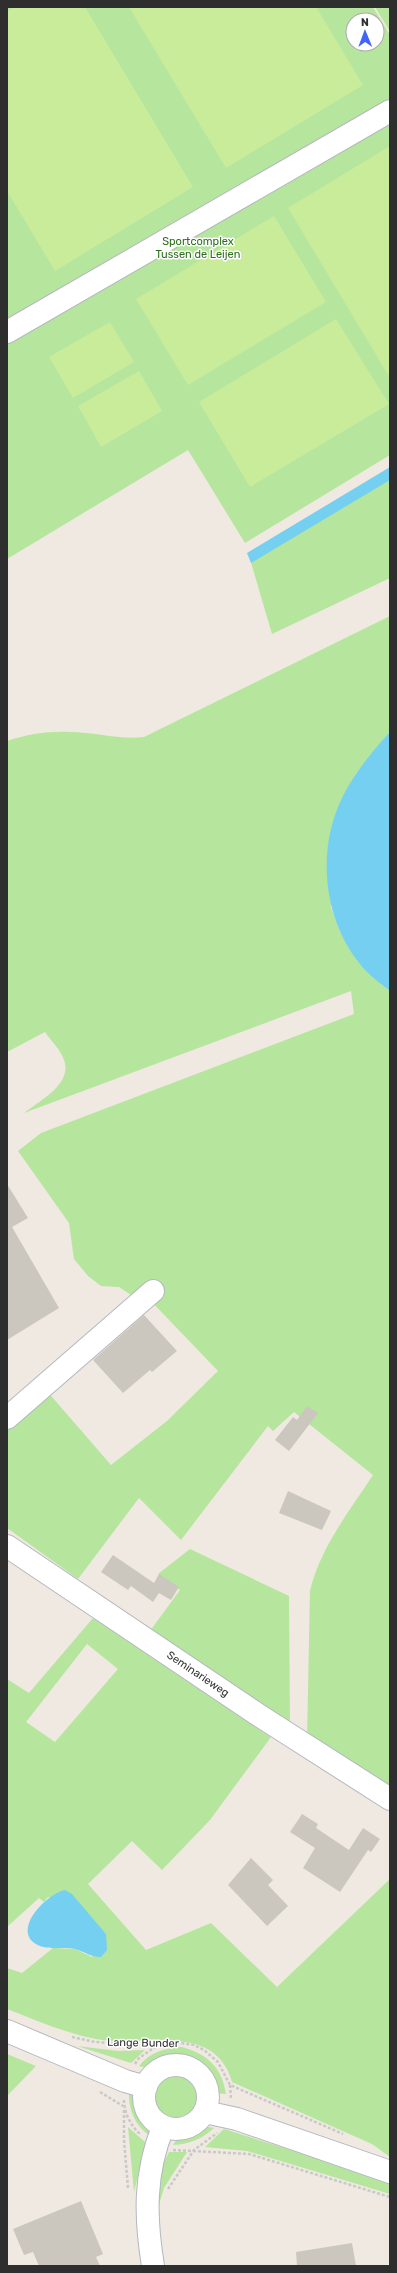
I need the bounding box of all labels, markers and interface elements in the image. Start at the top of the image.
north arrow [345,12,385,52]
text: N [361,16,369,29]
park label: Sportcomplex Tussen de Leijen [156,235,240,261]
street label: Seminarieweg [164,1648,232,1700]
street label: Lange Bunder [107,2036,180,2050]

